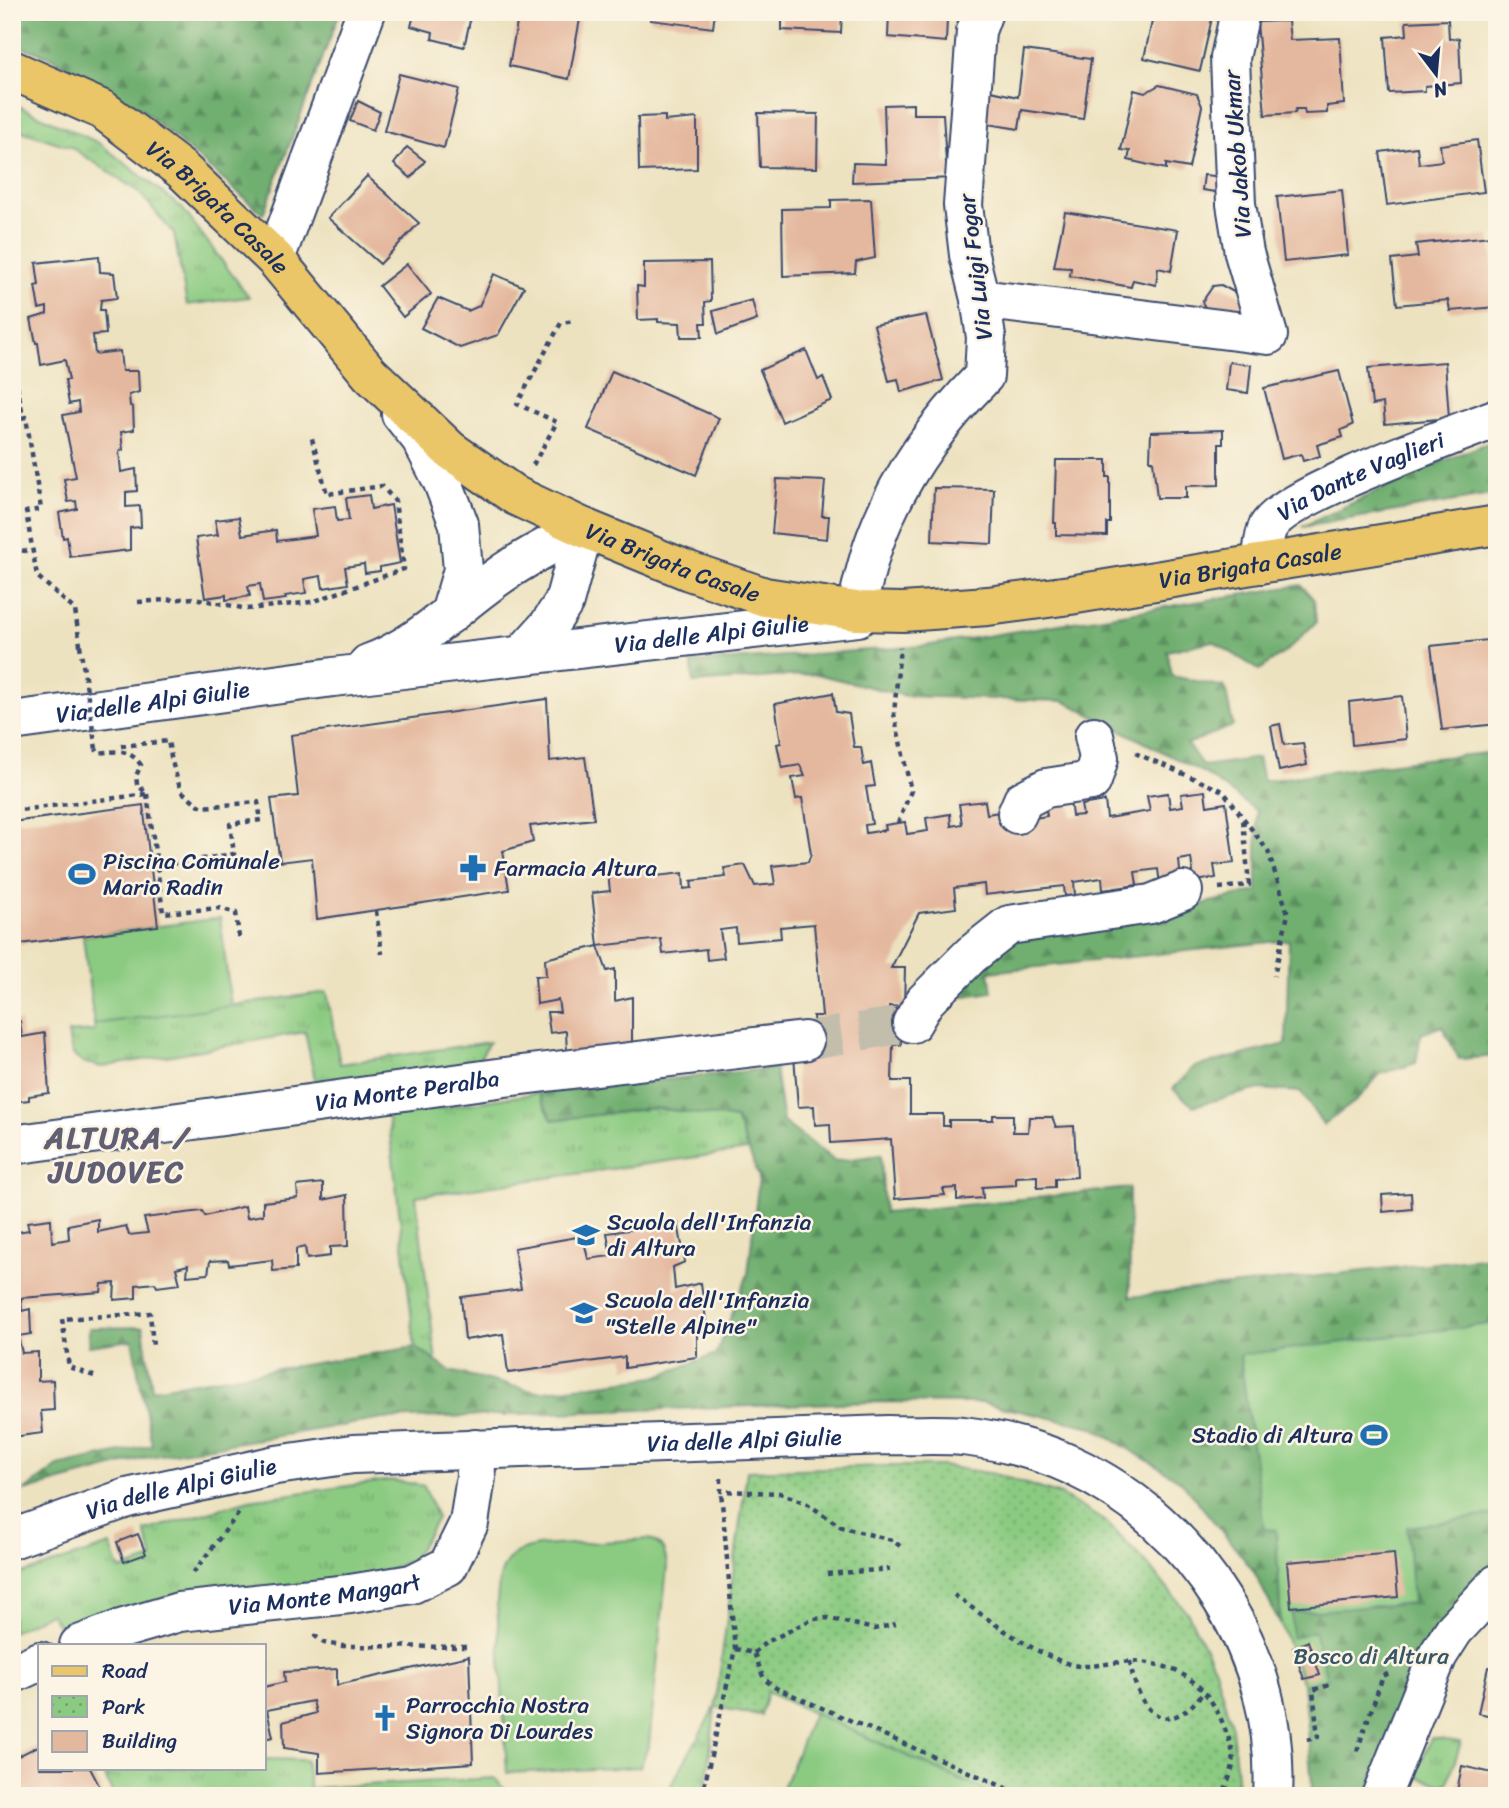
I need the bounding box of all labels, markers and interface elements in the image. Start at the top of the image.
north arrow [1400,38,1470,108]
street label: Via Jakob Ukmar [1211,67,1264,239]
text: N [1429,72,1452,108]
street label: Via Brigata Casale [137,129,300,284]
street label: Via Luigi Fogar [946,190,1005,343]
street label: Via Dante Vaglieri [1268,420,1451,532]
street label: Via Brigata Casale [579,511,766,615]
street label: Via Brigata Casale [1156,531,1345,601]
street label: Via delle Alpi Giulie [612,603,811,666]
street label: Via delle Alpi Giulie [53,669,252,736]
place label: Piscina Comunale Mario Radin [103,841,280,908]
place label: Farmacia Altura [494,848,658,889]
pharmacy icon: Farmacia Altura [458,853,488,883]
sports icon: Piscina Comunale Mario Radin [67,859,97,889]
street label: Via Monte Peralba [313,1058,502,1124]
district label: ALTURA / JUDOVEC [43,1111,192,1199]
place label: Scuola dell'Infanzia di Altura [607,1202,812,1269]
school or university icon: Scuola dell'Infanzia di Altura [571,1220,601,1250]
place label: Scuola dell'Infanzia "Stelle Alpine" [605,1280,810,1347]
school or university icon: Scuola dell'Infanzia "Stelle Alpine" [569,1298,599,1328]
place label: Stadio di Altura [1192,1415,1353,1456]
street label: Via delle Alpi Giulie [646,1417,842,1465]
sports icon: Stadio di Altura [1359,1420,1389,1450]
street label: Via delle Alpi Giulie [80,1446,280,1532]
street label: Via Monte Mangart [227,1562,431,1628]
park label: Bosco di Altura [1293,1636,1449,1677]
legend [38,1644,266,1770]
text: Road [102,1652,149,1690]
place label: Parrocchia Nostra Signora Di Lourdes [406,1685,594,1752]
text: Park [102,1688,145,1726]
church icon: Parrocchia Nostra Signora Di Lourdes [370,1703,400,1733]
text: Building [102,1722,178,1760]

